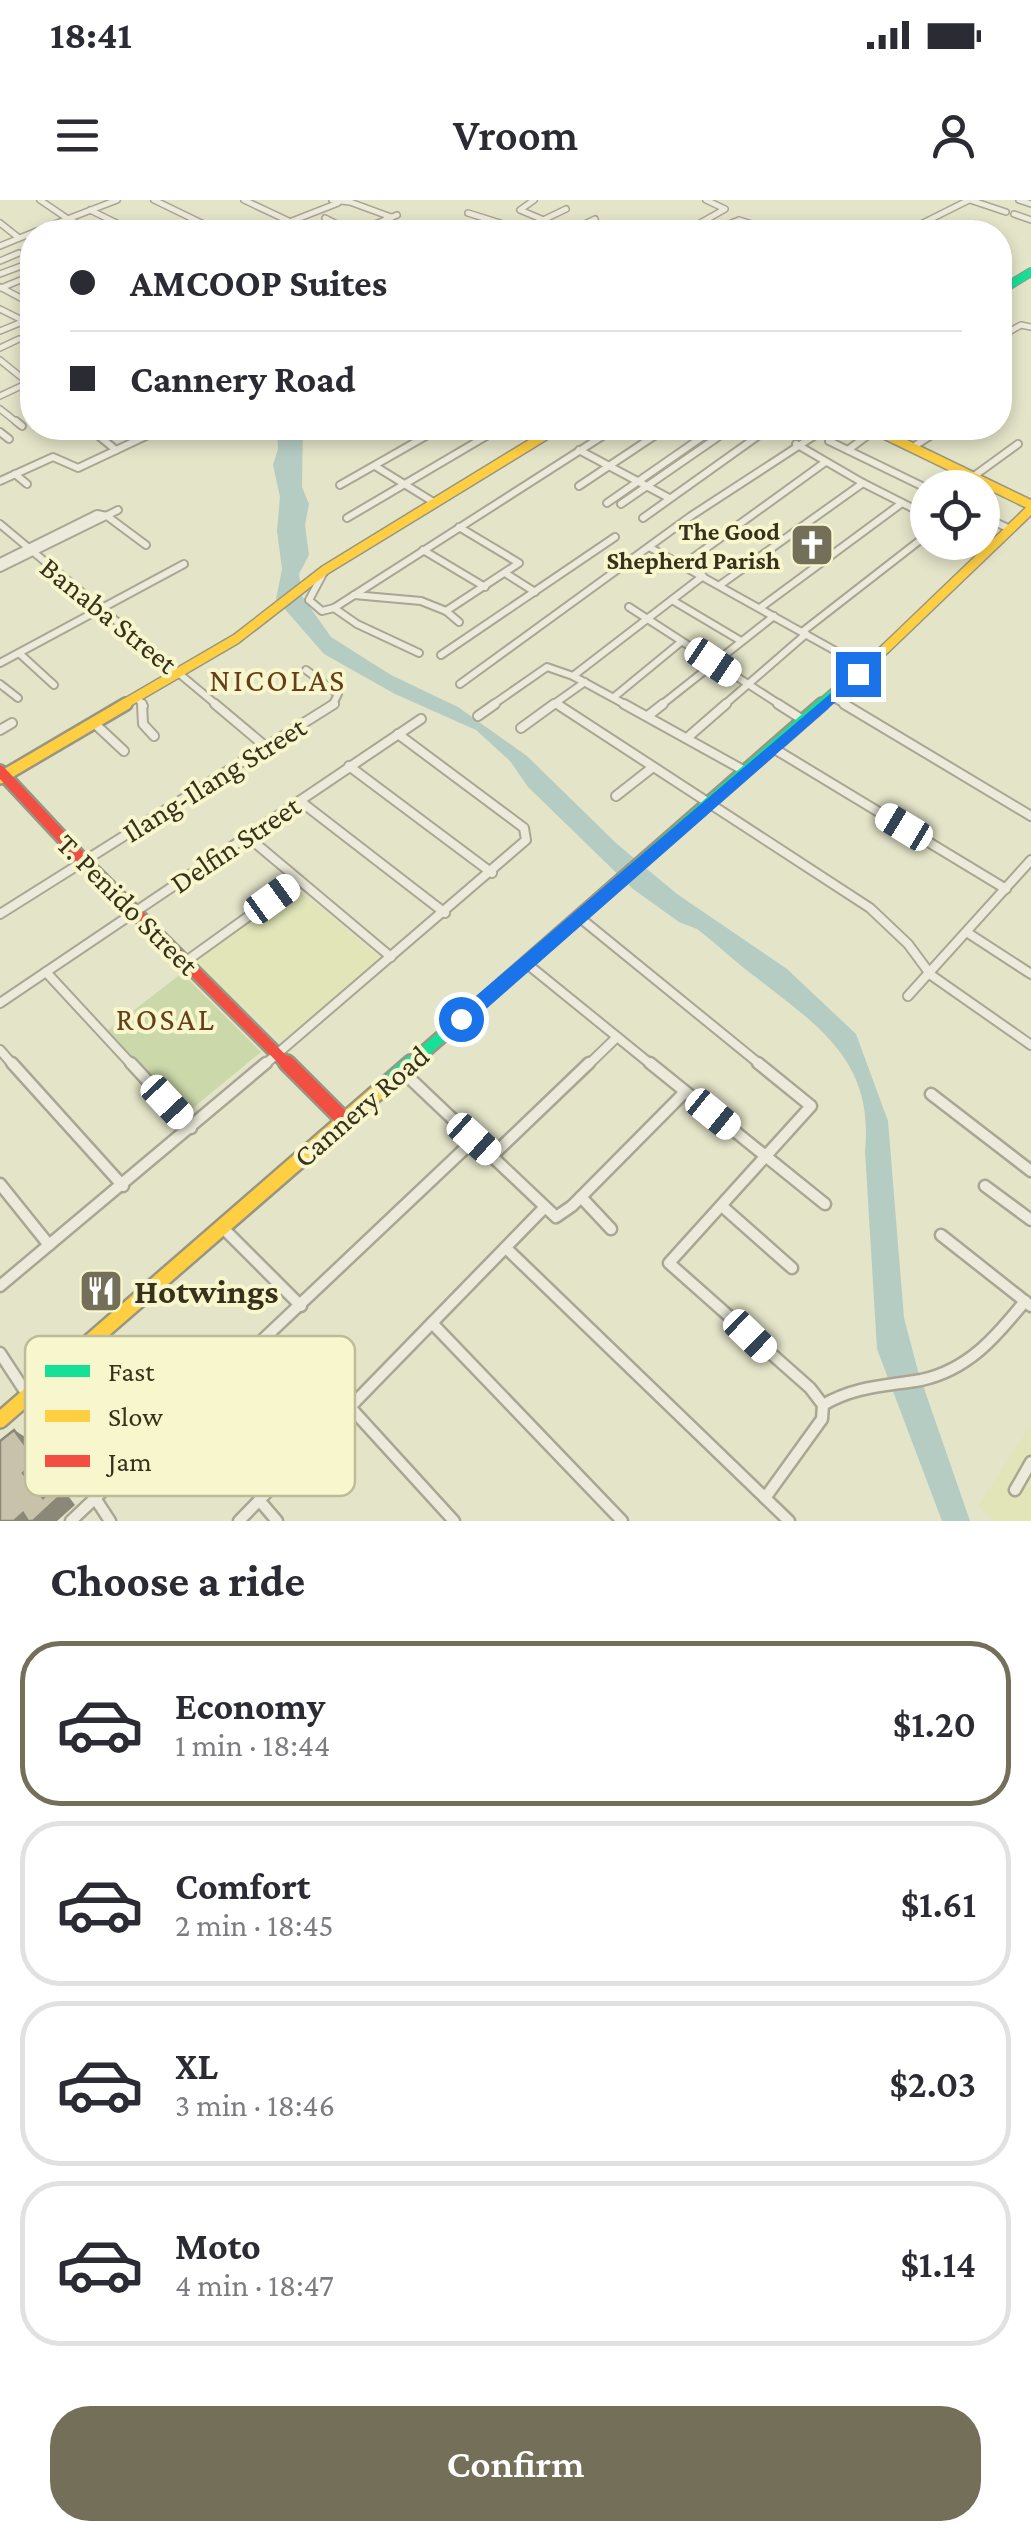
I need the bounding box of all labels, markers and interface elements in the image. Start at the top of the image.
text: 18:41 [50,14,132,56]
icon: menu [50,108,105,163]
icon: person [926,108,981,163]
text: Vroom [453,110,578,160]
text: AMCOOP Suites [130,262,387,304]
text: Cannery Road [130,358,356,400]
map controls [910,470,1000,560]
button: locate [910,470,1000,560]
place label: The Good Shepherd Parish [606,518,781,574]
church icon: The Good Shepherd Parish [789,522,835,568]
street label: Banaba Street [34,550,185,681]
car [680,633,746,691]
route end [836,652,881,697]
district label: NICOLAS [209,662,347,698]
street label: Ilang-Ilang Street [116,709,313,849]
street label: Delfin Street [164,788,307,899]
car [871,799,937,855]
street label: T. Penido Street [51,827,206,982]
car [239,869,305,929]
route start [439,997,484,1042]
district label: ROSAL [116,1001,216,1037]
street label: Cannery Road [287,1038,436,1174]
car [136,1070,198,1134]
car [680,1083,746,1145]
car [442,1108,506,1170]
restaurant icon: Hotwings [78,1268,124,1314]
place label: Hotwings [134,1272,279,1311]
car [718,1304,782,1368]
legend [25,1336,355,1496]
text: Fast [108,1356,155,1387]
text: Slow [108,1401,163,1432]
text: Jam [105,1446,152,1477]
text: Choose a ride [50,1556,305,1606]
icon: car [55,1679,145,1769]
text: Economy [175,1685,325,1727]
text: $1.20 [893,1703,976,1745]
text: 1 min · 18:44 [175,1727,330,1763]
icon: car [55,1859,145,1949]
text: Comfort [175,1865,311,1907]
text: $1.61 [901,1883,976,1925]
text: 2 min · 18:45 [175,1907,334,1943]
icon: car [55,2039,145,2129]
text: XL [175,2045,218,2087]
text: $2.03 [889,2063,976,2105]
text: 3 min · 18:46 [175,2087,335,2123]
icon: car [55,2219,145,2309]
text: Moto [175,2225,261,2267]
text: $1.14 [900,2243,976,2285]
text: 4 min · 18:47 [175,2267,334,2303]
button: Confirm [50,2406,981,2521]

